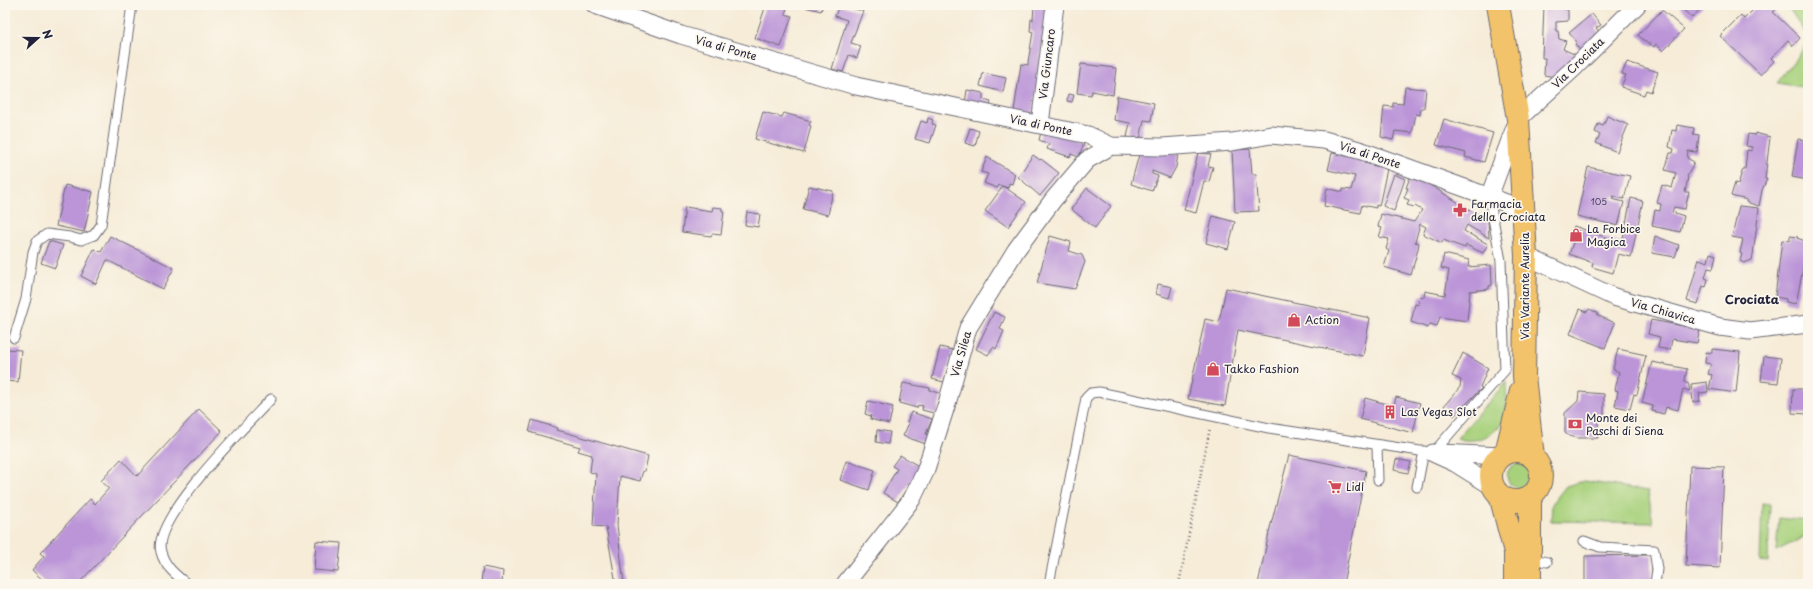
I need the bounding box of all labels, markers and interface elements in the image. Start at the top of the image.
north arrow [18,18,58,58]
text: N [38,27,57,42]
street label: Via Giuncaro [1034,28,1059,100]
street label: Via di Ponte [693,31,759,64]
street label: Via Crociata [1547,33,1608,92]
street label: Via di Ponte [1008,110,1074,139]
street label: Via di Ponte [1337,137,1403,172]
house number: 105 [1591,194,1607,208]
place label: Farmacia della Crociata [1471,195,1546,225]
pharmacy icon: Farmacia della Crociata [1452,202,1468,218]
place label: La Forbice Magica [1587,220,1641,250]
shop icon: La Forbice Magica [1568,227,1584,243]
street label: Via Variante Aurelia [1516,232,1533,340]
district label: Crociata [1725,290,1780,308]
street label: Via Chiavica [1629,293,1698,328]
place label: Action [1305,311,1339,328]
shop icon: Action [1286,312,1302,328]
street label: Via Silea [946,329,975,379]
place label: Takko Fashion [1224,360,1299,377]
shop icon: Takko Fashion [1205,361,1221,377]
place label: Las Vegas Slot [1401,403,1477,420]
building icon: Las Vegas Slot [1382,404,1398,420]
place label: Monte dei Paschi di Siena [1586,409,1664,439]
bank icon: Monte dei Paschi di Siena [1567,416,1583,432]
place label: Lidl [1346,478,1364,495]
supermarket icon: Lidl [1327,479,1343,495]

